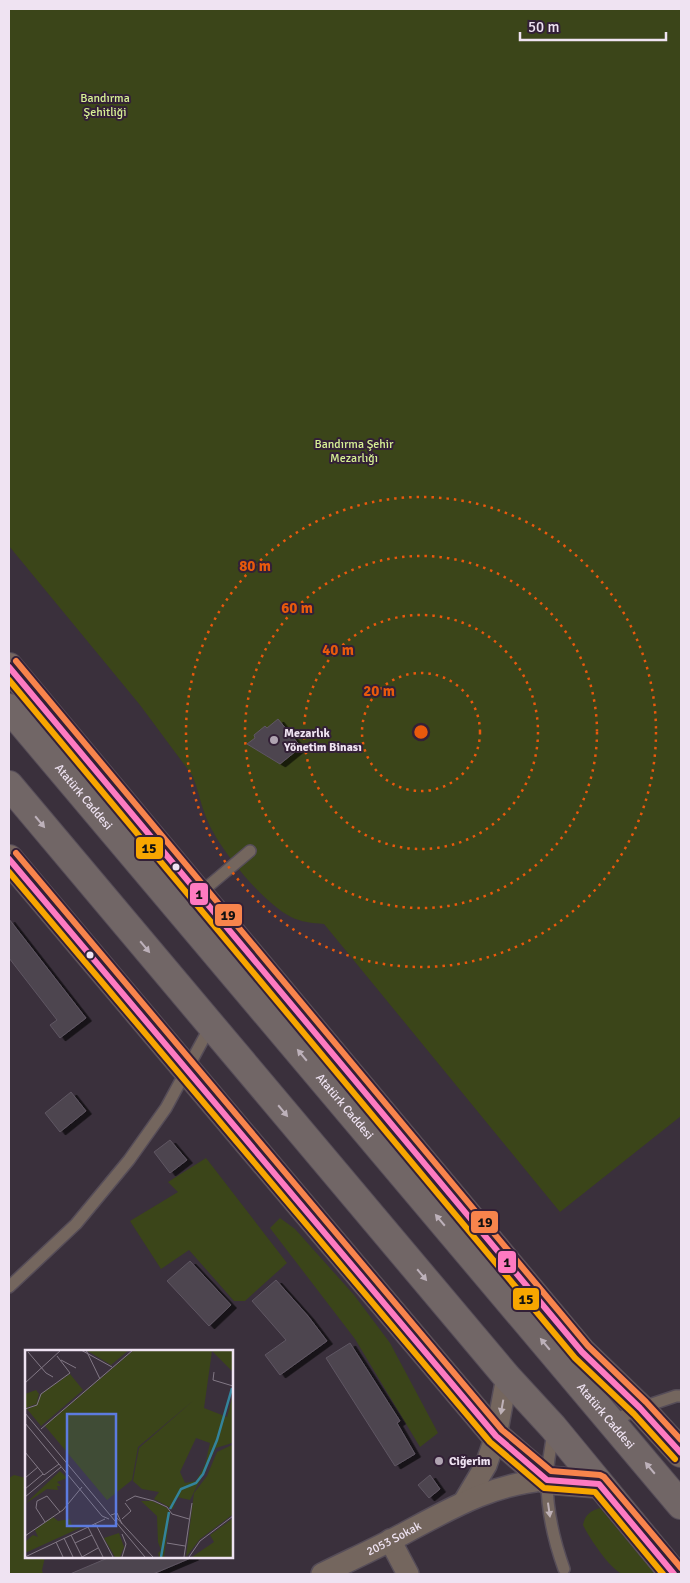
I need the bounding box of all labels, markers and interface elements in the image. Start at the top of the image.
scale bar [520,10,666,42]
text: 50 m [528,18,559,36]
park label: Bandırma Şehitliği [80,91,130,120]
park label: Bandırma Şehir Mezarlığı [314,437,394,466]
text: 80 m [239,557,271,575]
text: 60 m [281,599,313,617]
text: 40 m [322,641,354,659]
text: 20 m [363,682,395,700]
centre of rings [412,723,430,741]
place label: Mezarlık Yönetim Binası [283,726,362,755]
marker: Mezarlık Yönetim Binası [268,734,280,746]
street label: Atatürk Caddesi [51,761,115,833]
one-way arrow [35,816,46,829]
line badge: 15 [135,836,164,860]
text: 15 [141,840,157,857]
unlabelled marker [171,862,181,872]
line badge: 1 [189,882,209,906]
text: 1 [195,886,203,903]
line badge: 19 [214,903,243,927]
text: 19 [220,907,236,924]
one-way arrow [139,940,150,953]
unlabelled marker [85,950,95,960]
one-way arrow [296,1049,307,1062]
street label: Atatürk Caddesi [312,1071,377,1143]
one-way arrow [278,1104,289,1117]
line badge: 19 [470,1210,499,1234]
one-way arrow [435,1213,446,1226]
text: 19 [477,1214,493,1231]
line badge: 1 [497,1250,517,1274]
text: 1 [503,1254,511,1271]
one-way arrow [416,1269,428,1281]
line badge: 15 [512,1287,540,1311]
text: 15 [518,1291,534,1308]
one-way arrow [540,1338,551,1350]
inset map [25,1350,232,1558]
street label: Atatürk Caddesi [573,1380,638,1452]
one-way arrow [498,1399,506,1414]
place label: Ciğerim [449,1454,491,1469]
marker: Ciğerim [433,1455,445,1467]
one-way arrow [644,1462,655,1475]
one-way arrow [545,1503,553,1519]
street label: 2053 Sokak [364,1519,424,1559]

